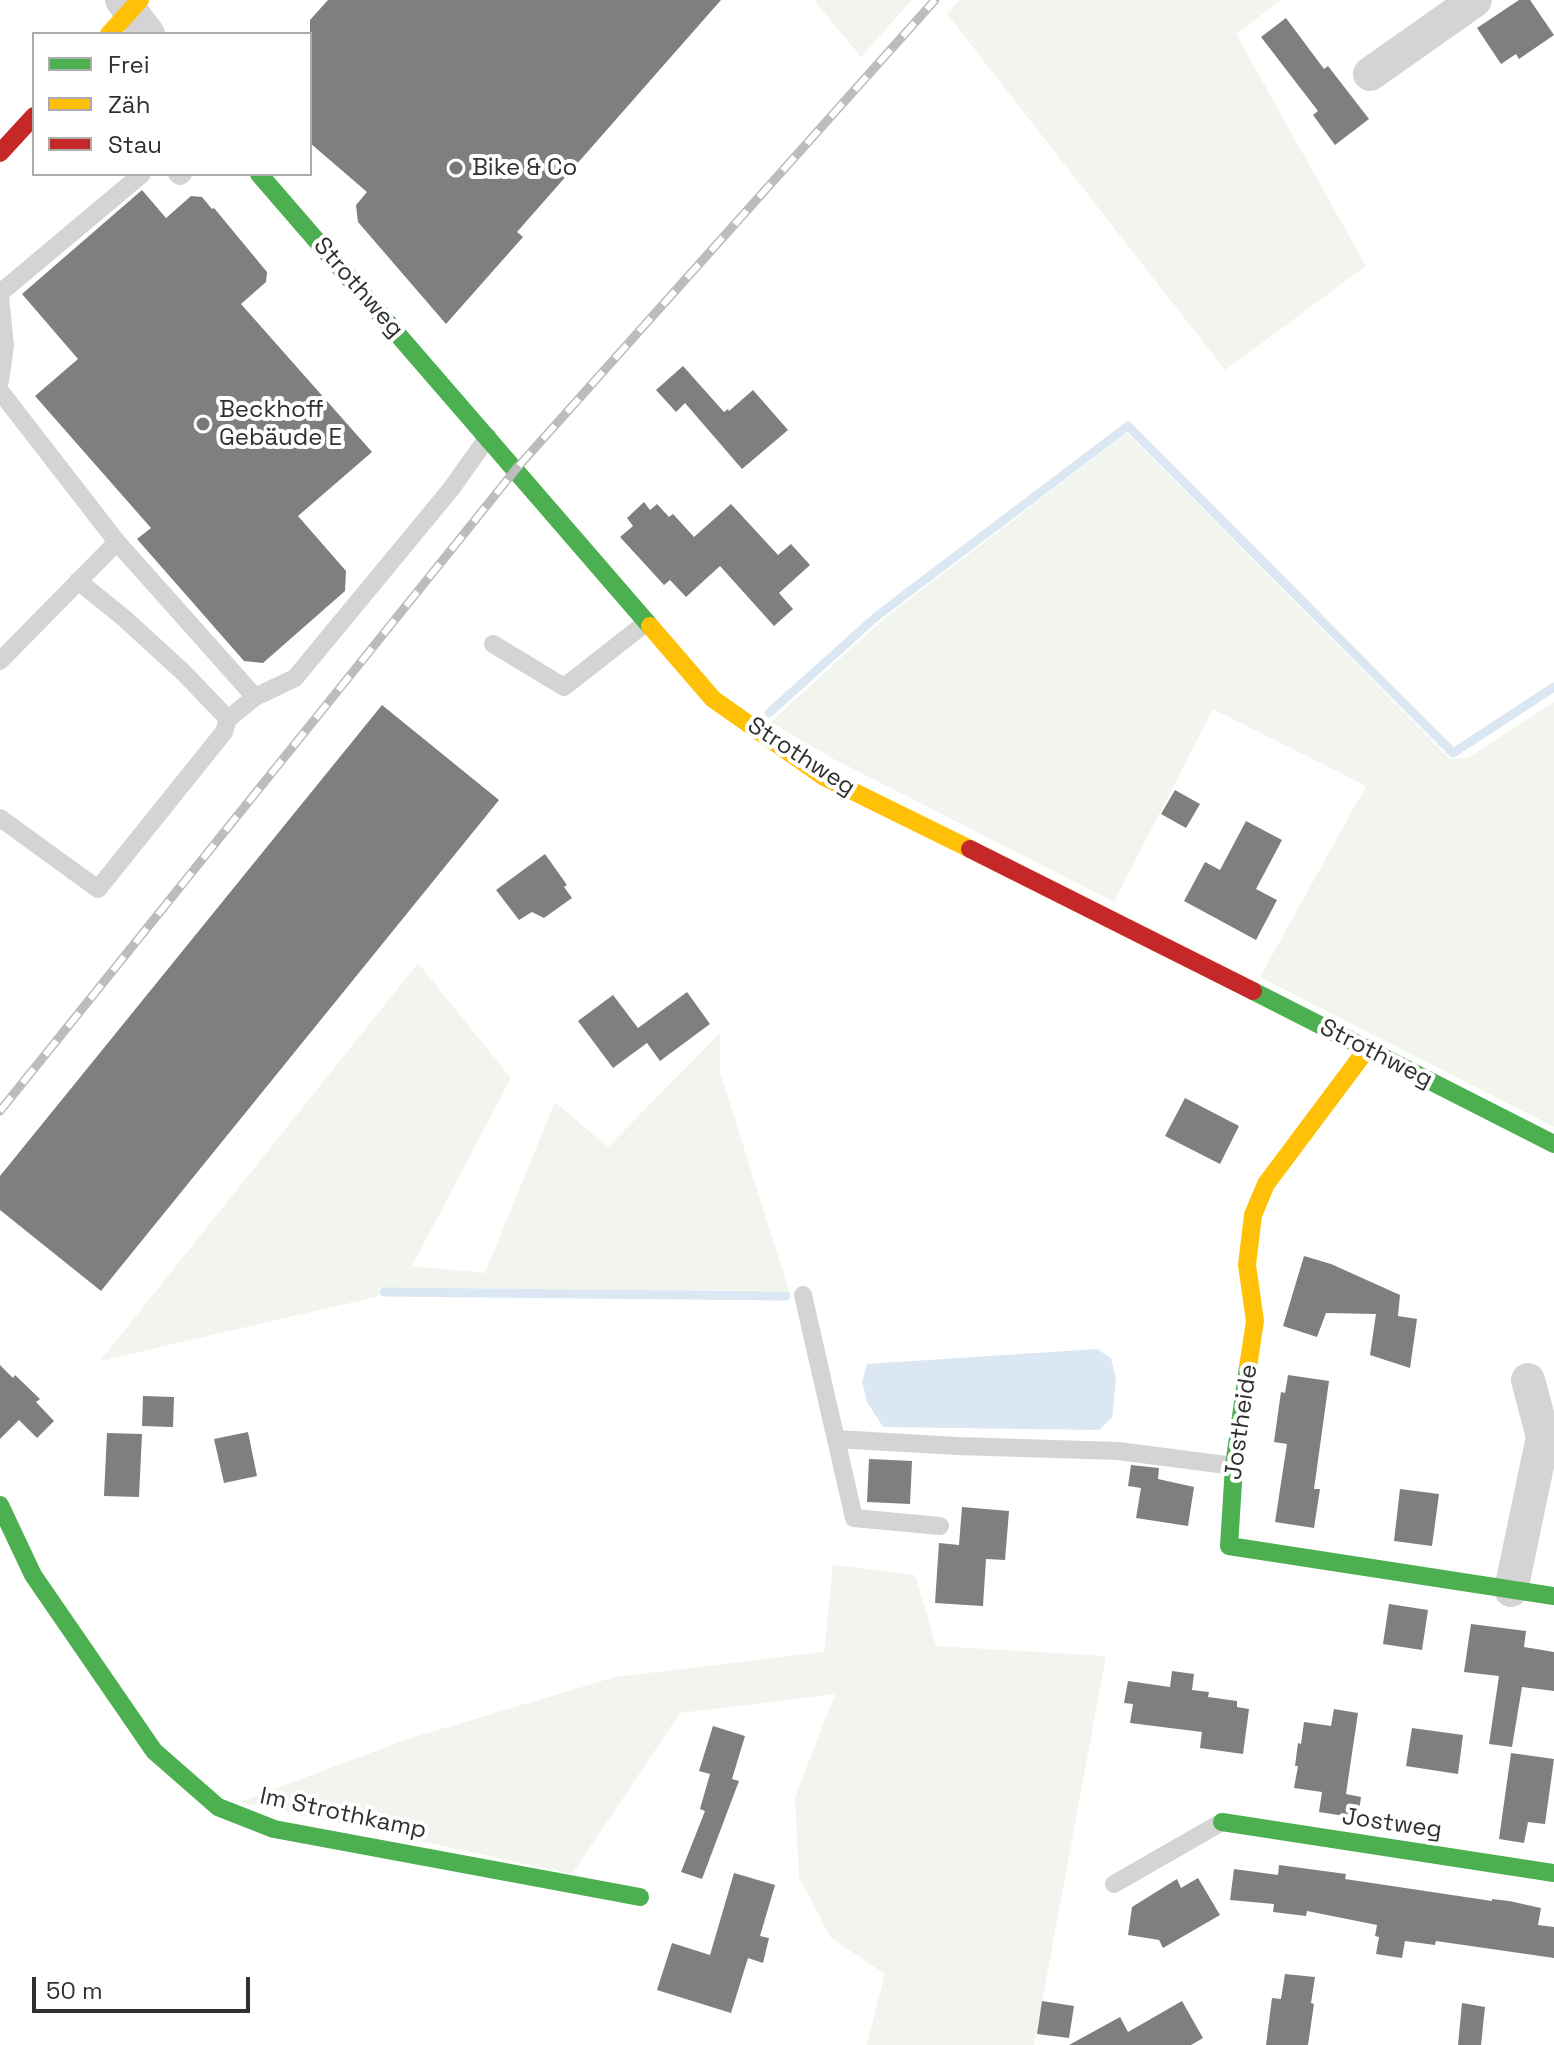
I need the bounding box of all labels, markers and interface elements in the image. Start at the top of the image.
legend [32,32,312,176]
text: Frei [108,49,150,80]
text: Zäh [108,89,150,120]
text: Stau [108,129,162,160]
place label: Bike & Co [472,154,577,182]
marker: Bike & Co [447,159,465,177]
street label: Strothweg [307,232,409,344]
place label: Beckhoff Gebäude E [219,396,342,452]
marker: Beckhoff Gebäude E [194,415,212,433]
street label: Strothweg [742,711,860,803]
street label: Strothweg [1315,1013,1437,1095]
street label: Jostheide [1220,1362,1264,1482]
street label: Im Strothkamp [257,1782,429,1846]
street label: Jostweg [1340,1803,1444,1845]
scale bar [36,1961,254,2011]
text: 50 m [46,1975,103,2006]

